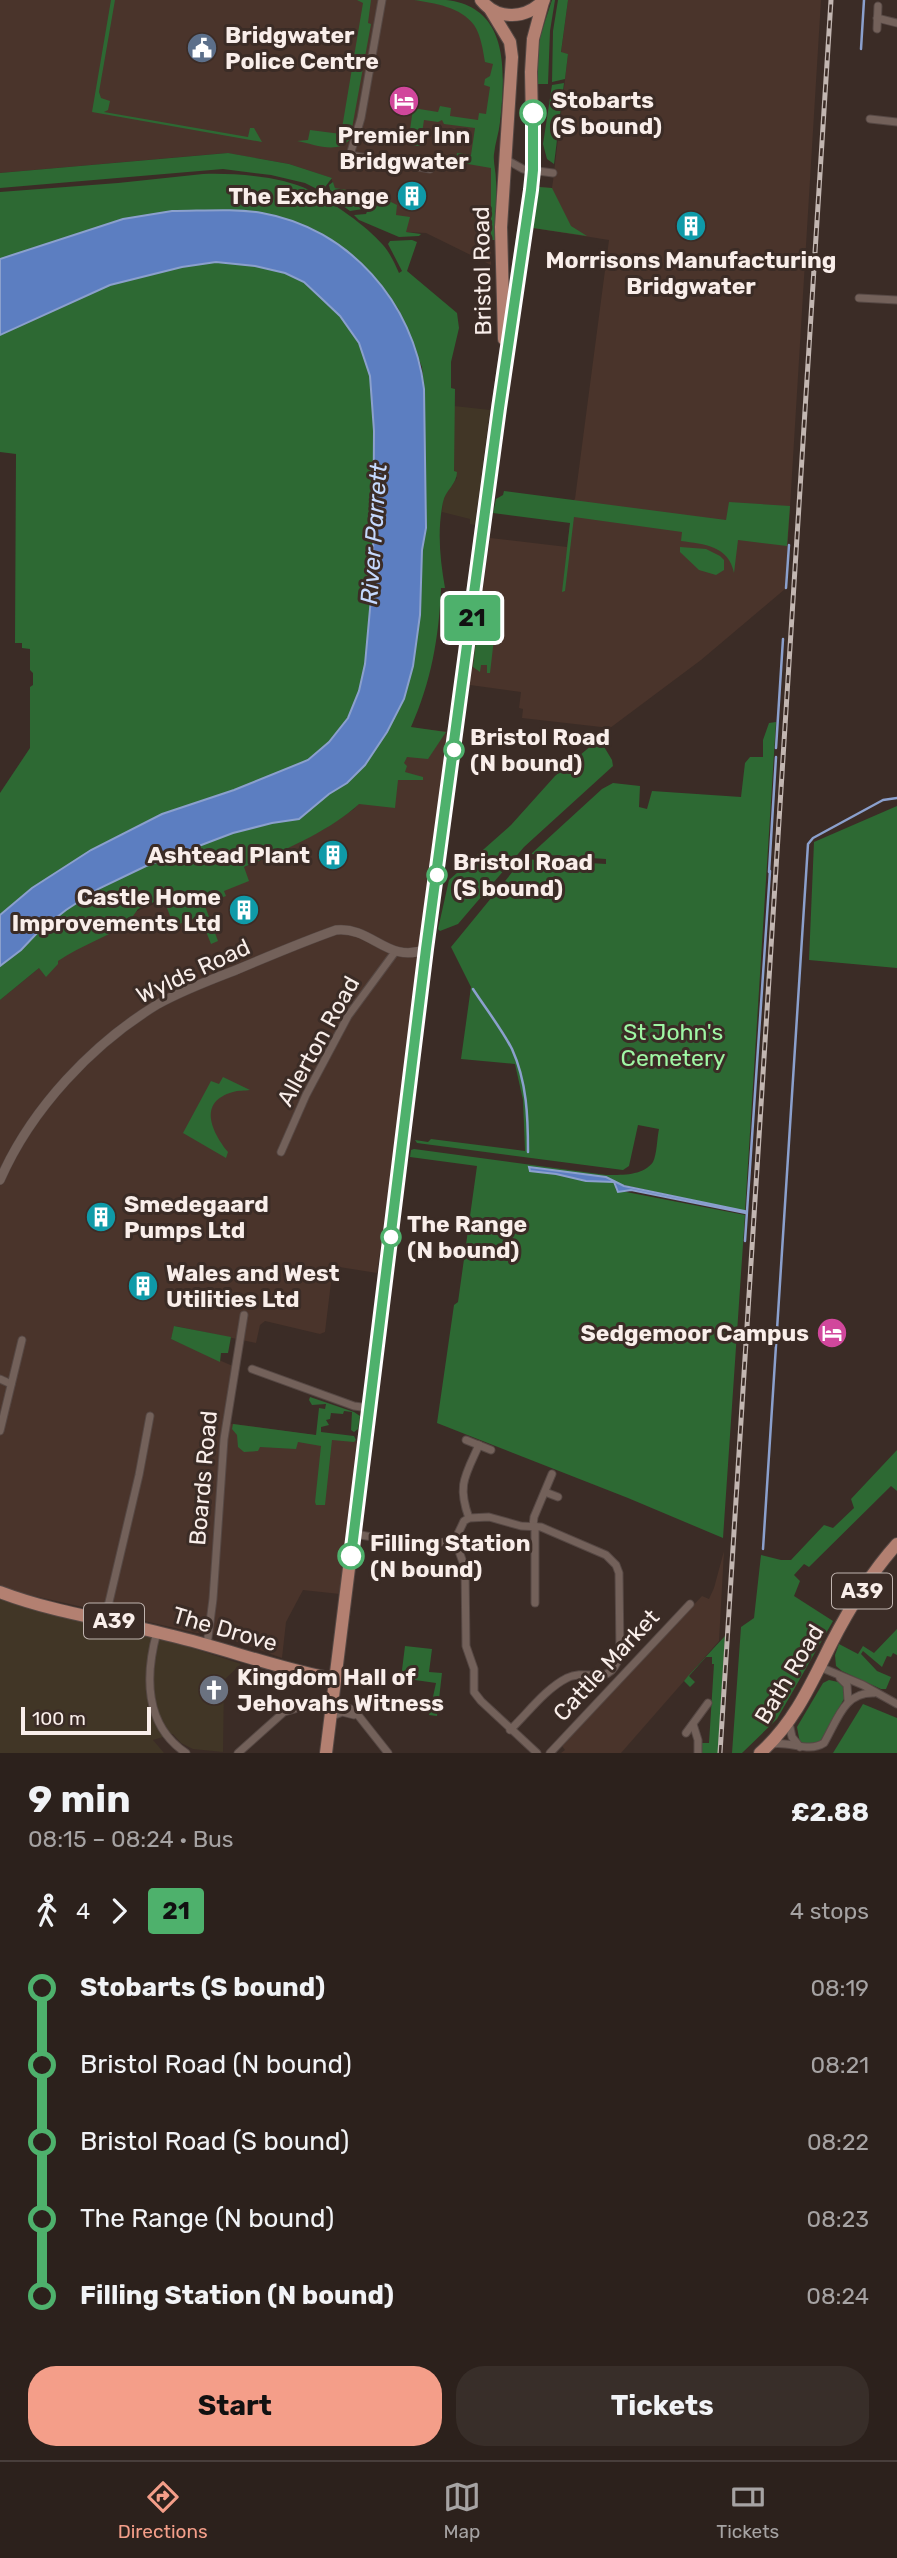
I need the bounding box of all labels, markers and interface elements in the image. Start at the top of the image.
place label: Bridgwater Police Centre [225,21,379,75]
public building icon: Bridgwater Police Centre [185,31,219,65]
hotel icon: Premier Inn Bridgwater [387,84,421,118]
place label: Stobarts (S bound) [552,86,662,140]
marker: Stobarts (S bound) [520,100,546,126]
place label: Premier Inn Bridgwater [338,121,470,175]
building icon: The Exchange [395,179,429,213]
place label: The Exchange [228,182,389,210]
street label: Bristol Road [467,206,497,336]
building icon: Morrisons Manufacturing Bridgwater [674,209,708,243]
place label: Morrisons Manufacturing Bridgwater [546,246,836,300]
water label: River Parrett [355,462,393,606]
line badge: 21 [440,595,504,641]
text: 21 [458,604,486,632]
place label: Bristol Road (N bound) [470,723,610,777]
marker: Bristol Road (N bound) [444,740,464,760]
building icon: Ashtead Plant [316,838,350,872]
place label: Ashtead Plant [148,841,310,869]
place label: Bristol Road (S bound) [453,848,593,902]
marker: Bristol Road (S bound) [427,865,447,885]
place label: Castle Home Improvements Ltd [12,883,221,937]
building icon: Castle Home Improvements Ltd [227,893,261,927]
street label: Wylds Road [132,932,254,1010]
street label: Allerton Road [271,971,365,1111]
park label: St John's Cemetery [621,1018,726,1072]
place label: Smedegaard Pumps Ltd [124,1190,269,1244]
building icon: Smedegaard Pumps Ltd [84,1200,118,1234]
place label: The Range (N bound) [407,1210,527,1264]
marker: The Range (N bound) [381,1227,401,1247]
place label: Wales and West Utilities Ltd [166,1259,340,1313]
building icon: Wales and West Utilities Ltd [126,1269,160,1303]
hotel icon: Sedgemoor Campus [815,1316,849,1350]
place label: Sedgemoor Campus [581,1319,809,1347]
street label: Boards Road [183,1409,223,1547]
place label: Filling Station (N bound) [370,1529,530,1583]
marker: Filling Station (N bound) [338,1543,364,1569]
road number: A39 [832,1574,892,1608]
street label: The Drove [169,1601,281,1657]
street label: Cattle Market [547,1603,665,1727]
road number: A39 [84,1604,144,1638]
street label: Bath Road [748,1619,830,1729]
place label: Kingdom Hall of Jehovahs Witness [237,1663,444,1717]
church icon: Kingdom Hall of Jehovahs Witness [197,1673,231,1707]
scale bar [21,1704,150,1736]
text: 100 m [32,1707,86,1730]
text: 9 min [28,1776,131,1822]
text: £2.88 [791,1797,869,1828]
text: 08:15 – 08:24 · Bus [28,1825,234,1853]
icon: walk [28,1892,66,1930]
icon: forward [100,1892,138,1930]
text: 4 [76,1897,90,1925]
text: 21 [162,1897,190,1925]
text: 4 stops [790,1897,869,1925]
text: Stobarts (S bound) [80,1972,325,2003]
text: 08:19 [810,1974,869,2002]
text: Bristol Road (N bound) [80,2049,352,2080]
text: 08:21 [811,2051,869,2079]
text: Bristol Road (S bound) [80,2126,349,2157]
text: 08:22 [807,2128,869,2156]
text: The Range (N bound) [80,2203,334,2234]
text: 08:23 [807,2205,869,2233]
text: Filling Station (N bound) [80,2280,394,2311]
text: 08:24 [806,2282,869,2310]
button: Start [28,2366,442,2446]
button: Tickets [456,2366,869,2446]
tab: Directions [118,2478,208,2543]
tab: Map [443,2478,481,2543]
tab: Tickets [716,2478,779,2543]

